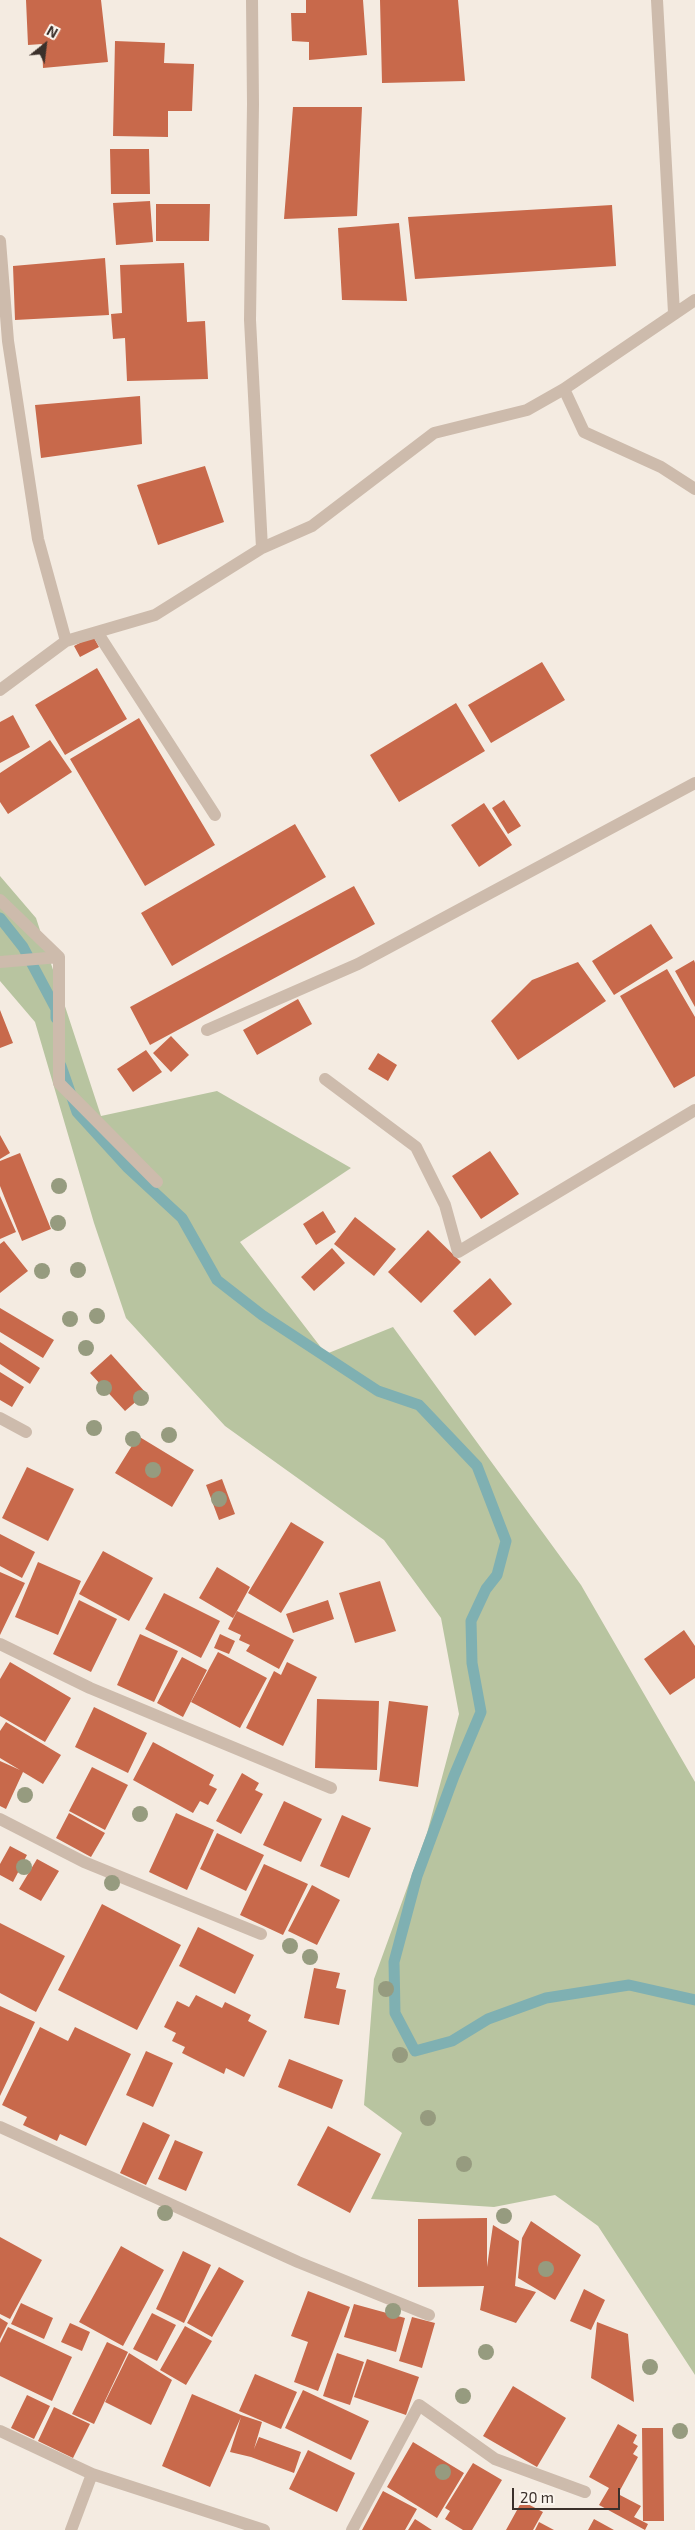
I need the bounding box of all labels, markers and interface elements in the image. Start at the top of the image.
north arrow [20,20,70,70]
text: N [44,22,61,41]
scale bar [515,2478,622,2510]
text: 20 m [520,2488,554,2506]

